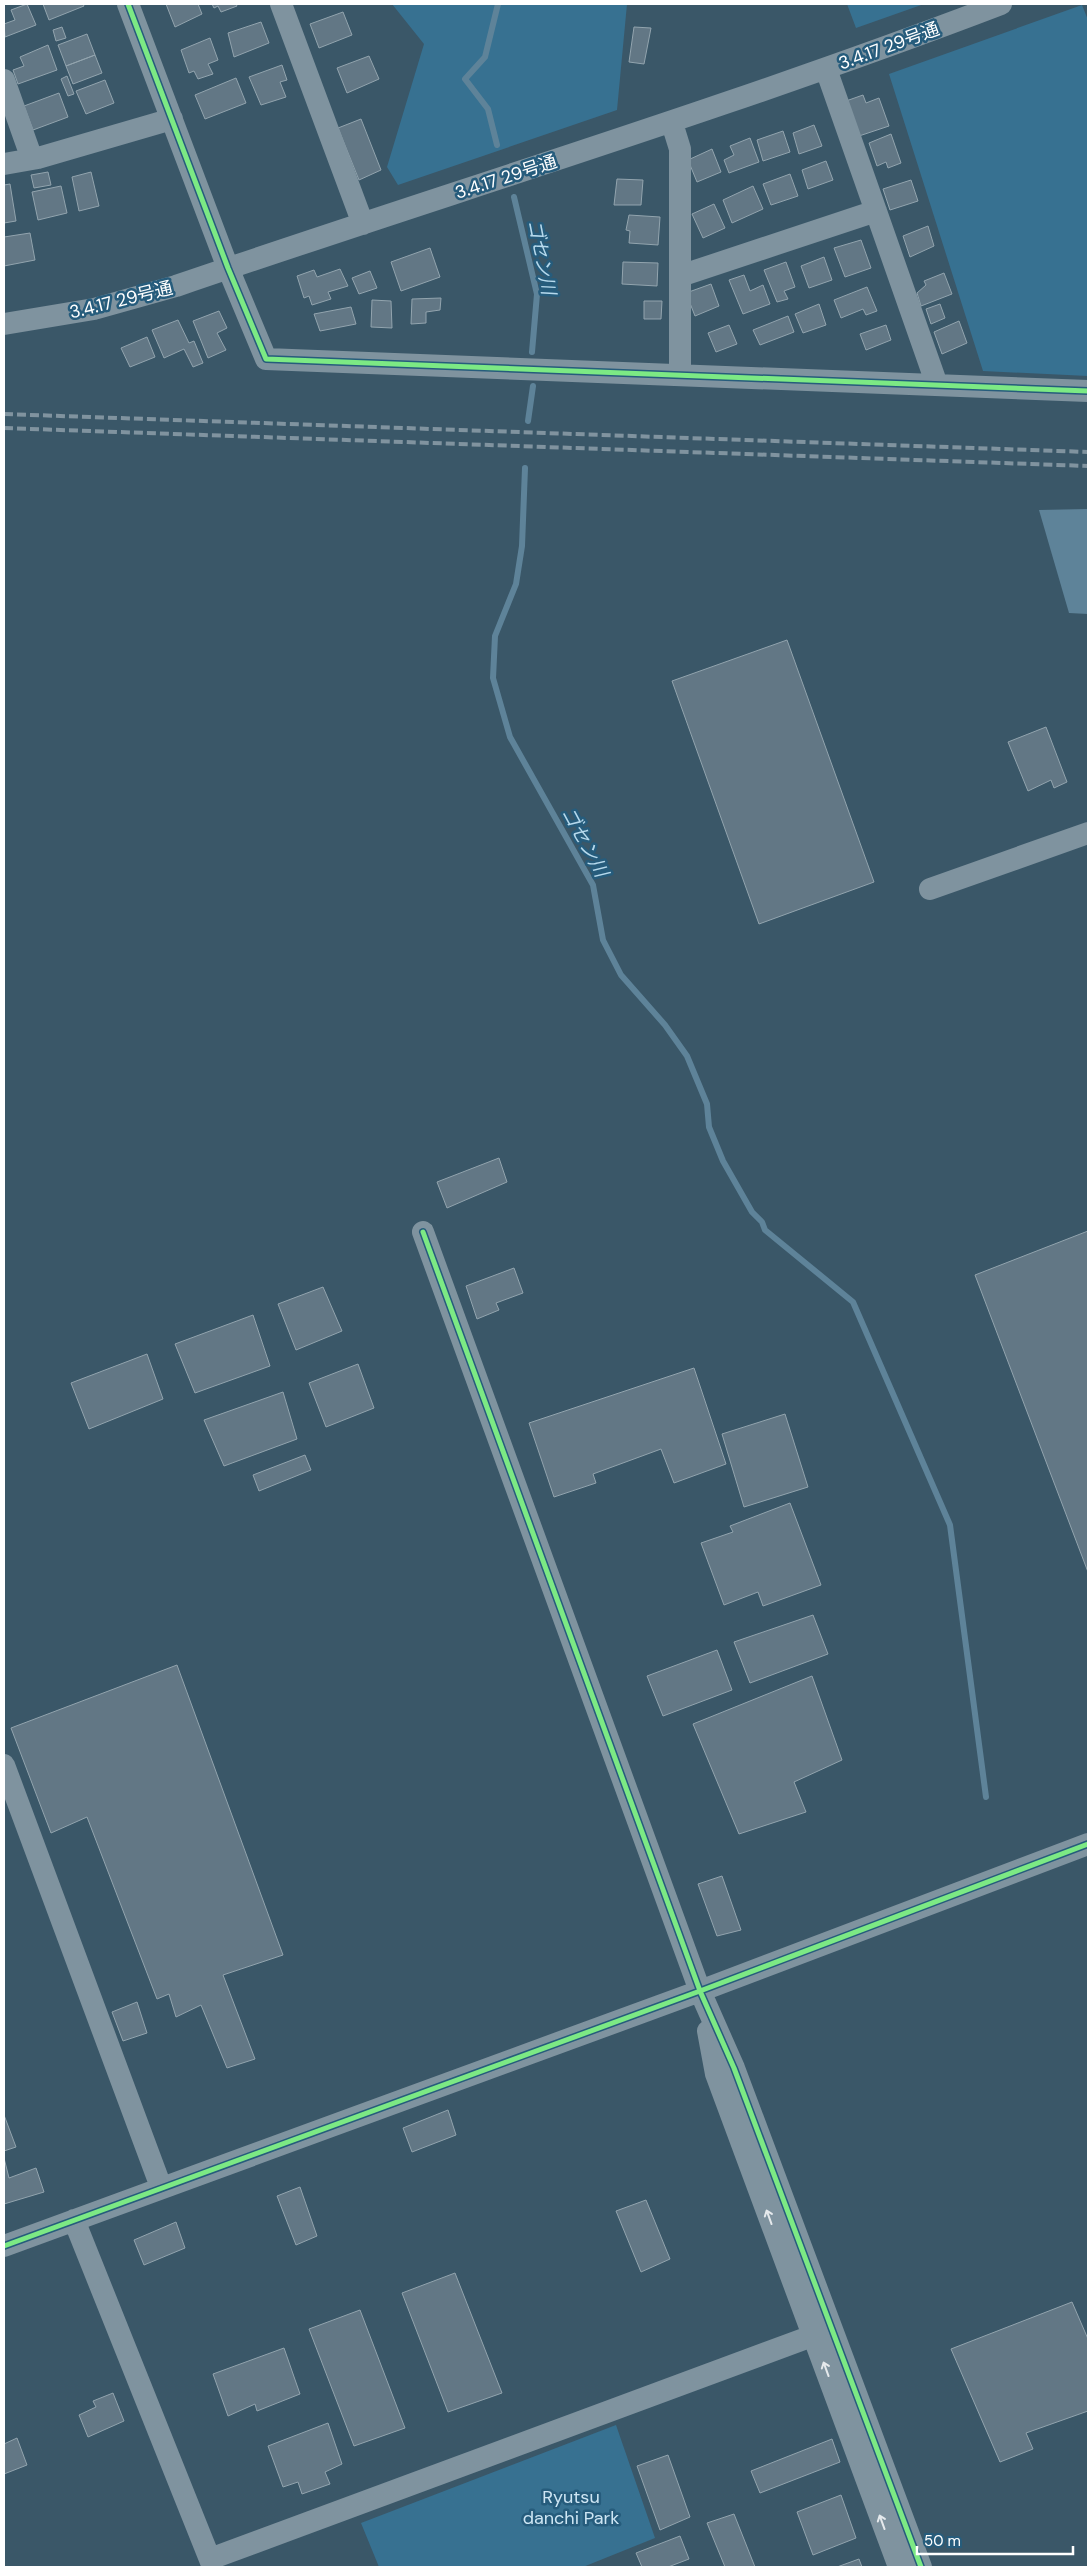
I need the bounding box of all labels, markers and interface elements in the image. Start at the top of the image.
street label: 3.4.17 29号通 [835,17,943,75]
street label: 3.4.17 29号通 [452,149,560,205]
water label: ゴセン川 [522,217,562,299]
street label: 3.4.17 29号通 [67,276,175,324]
water label: ゴセン川 [556,803,615,883]
one-way arrow [764,2210,773,2225]
one-way arrow [821,2362,830,2377]
park label: Ryutsu danchi Park [523,2485,619,2530]
one-way arrow [877,2514,886,2529]
scale bar [917,2524,1073,2556]
text: 50 m [924,2531,961,2551]

